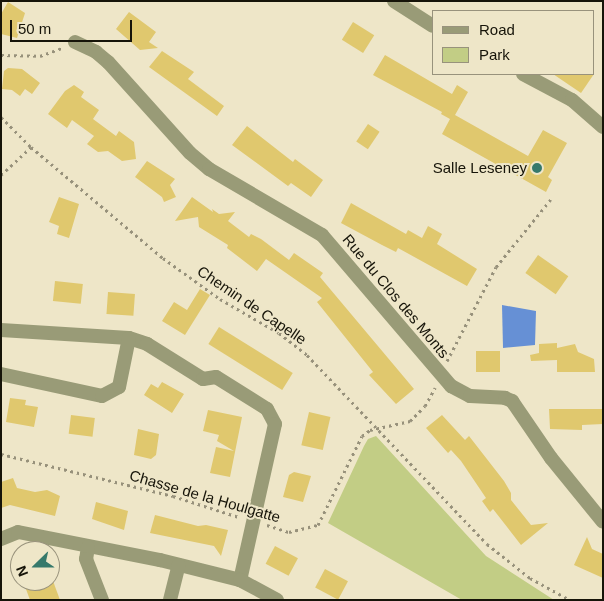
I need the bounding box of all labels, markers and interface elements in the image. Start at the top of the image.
scale bar [12,10,135,42]
legend [432,10,594,75]
text: 50 m [18,20,51,37]
text: Road [479,21,515,38]
text: Park [479,46,510,63]
place label: Salle Leseney [433,159,527,177]
marker: Salle Leseney [531,162,543,174]
street label: Rue du Clos des Monts [339,230,453,362]
street label: Chemin de Capelle [194,262,310,348]
street label: Chasse de la Houlgatte [128,466,282,526]
north arrow [10,541,60,591]
text: N [13,564,31,579]

